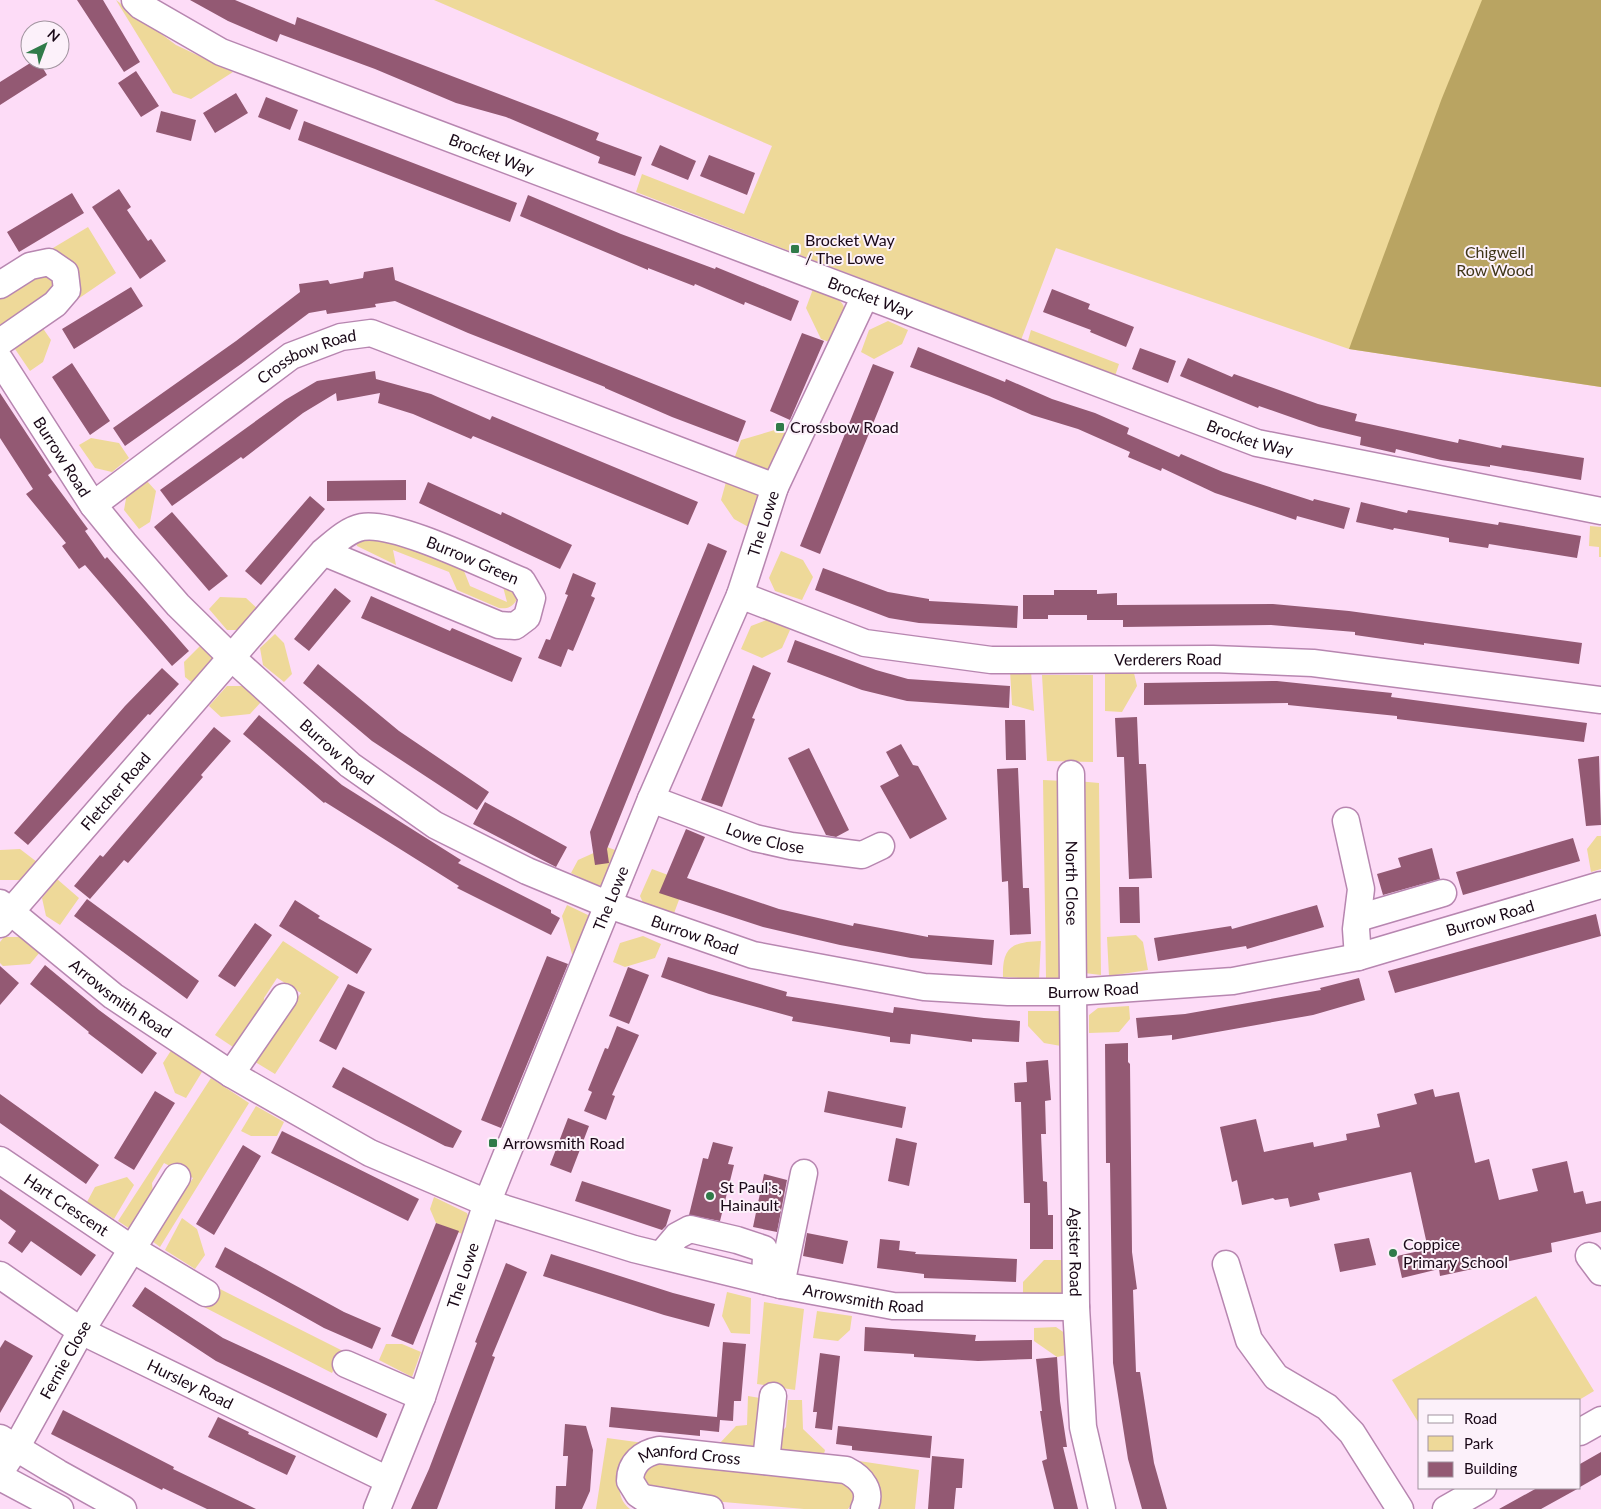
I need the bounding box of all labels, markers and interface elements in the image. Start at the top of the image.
north arrow [20,20,70,70]
text: N [44,25,64,45]
street label: Brocket Way [446,129,538,179]
place label: Brocket Way / The Lowe [805,230,895,267]
park label: Chigwell Row Wood [1456,242,1534,279]
marker: Brocket Way / The Lowe [789,243,801,255]
street label: Brocket Way [825,272,917,322]
street label: Crossbow Road [253,325,357,387]
street label: Burrow Road [30,413,95,500]
street label: Brocket Way [1204,415,1296,459]
place label: Crossbow Road [790,417,899,436]
marker: Crossbow Road [774,421,786,433]
street label: The Lowe [743,488,782,559]
street label: Burrow Green [424,532,522,588]
street label: Verderers Road [1114,649,1222,668]
street label: Burrow Road [296,715,378,788]
street label: Fletcher Road [76,748,154,834]
street label: Lowe Close [723,818,805,857]
street label: North Close [1063,841,1082,925]
street label: The Lowe [589,863,632,933]
street label: Burrow Road [1443,895,1536,939]
street label: Burrow Road [649,910,741,958]
street label: Arrowsmith Road [66,954,176,1041]
street label: Burrow Road [1048,978,1139,1001]
place label: Arrowsmith Road [503,1133,625,1152]
marker: Arrowsmith Road [487,1137,499,1149]
street label: Hart Crescent [21,1169,113,1240]
place label: St Paul's, Hainault [720,1177,782,1214]
marker: St Paul's, Hainault [704,1190,716,1202]
street label: Agister Road [1066,1207,1086,1297]
place label: Coppice Primary School [1403,1234,1508,1271]
street label: The Lowe [442,1240,482,1311]
marker: Coppice Primary School [1387,1247,1399,1259]
street label: Arrowsmith Road [802,1279,924,1316]
street label: Fernie Close [35,1317,94,1402]
street label: Hursley Road [144,1355,237,1413]
legend [1418,1399,1581,1489]
text: Road [1464,1409,1497,1427]
text: Park [1464,1434,1494,1452]
street label: Manford Cross [634,1440,742,1468]
text: Building [1464,1459,1517,1477]

